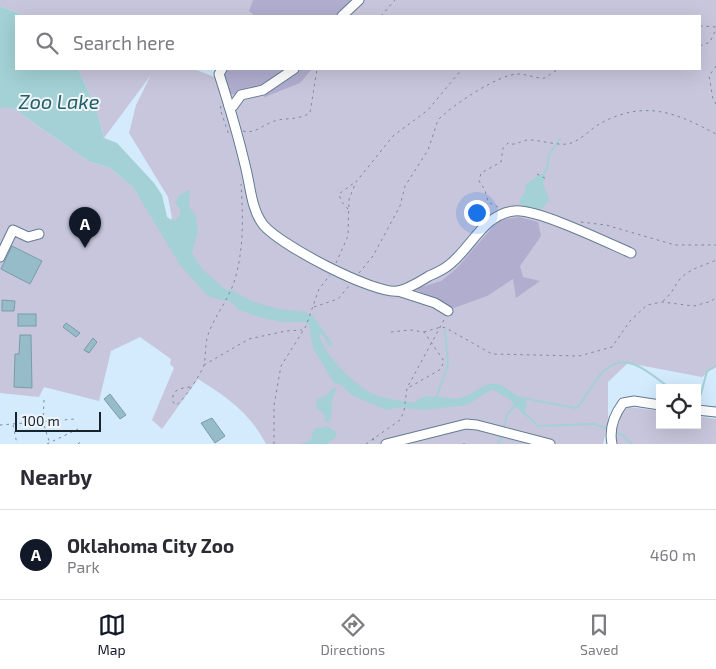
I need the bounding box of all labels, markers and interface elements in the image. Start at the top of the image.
search box [15,15,701,70]
icon: search [33,29,61,57]
text: Search here [73,31,175,54]
water label: Zoo Lake [19,89,100,113]
your location [464,200,490,226]
pin: A [69,207,101,248]
map controls [656,384,701,429]
button: locate [656,384,701,429]
scale bar [15,409,101,432]
text: 100 m [22,412,60,429]
text: Nearby [20,464,92,489]
text: Oklahoma City Zoo [67,534,234,557]
text: A [31,545,41,564]
text: 460 m [650,545,696,564]
text: Park [67,557,100,576]
tab: Map [97,611,126,658]
tab: Directions [321,611,385,658]
tab: Saved [580,611,619,658]

